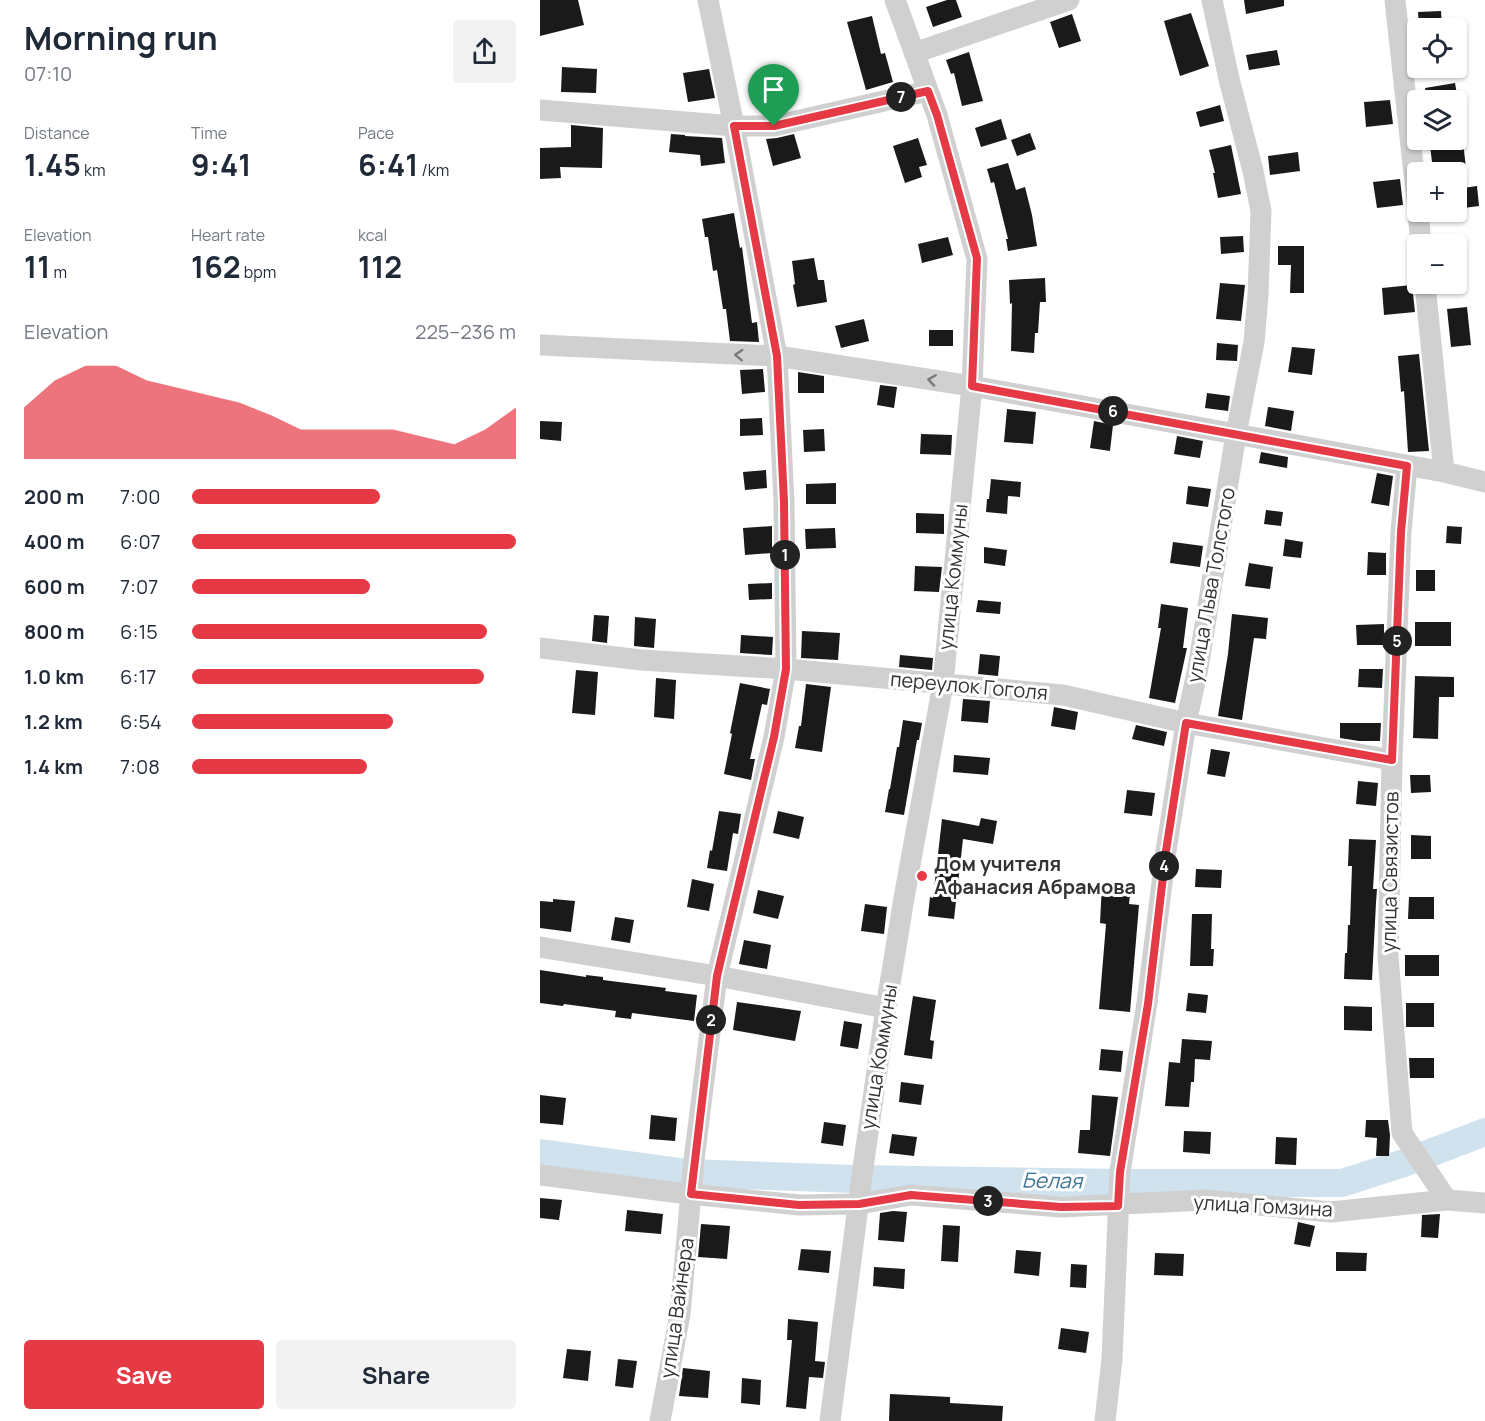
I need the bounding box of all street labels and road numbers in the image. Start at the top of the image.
street label: улица Льва Толстого [1180,485,1241,685]
street label: улица Коммуны [931,503,974,651]
street label: переулок Гоголя [889,665,1049,706]
street label: улица Связистов [1375,791,1404,953]
street label: улица Коммуны [854,982,903,1132]
street label: улица Гомзина [1193,1188,1333,1223]
street label: улица Вайнера [653,1236,700,1380]

